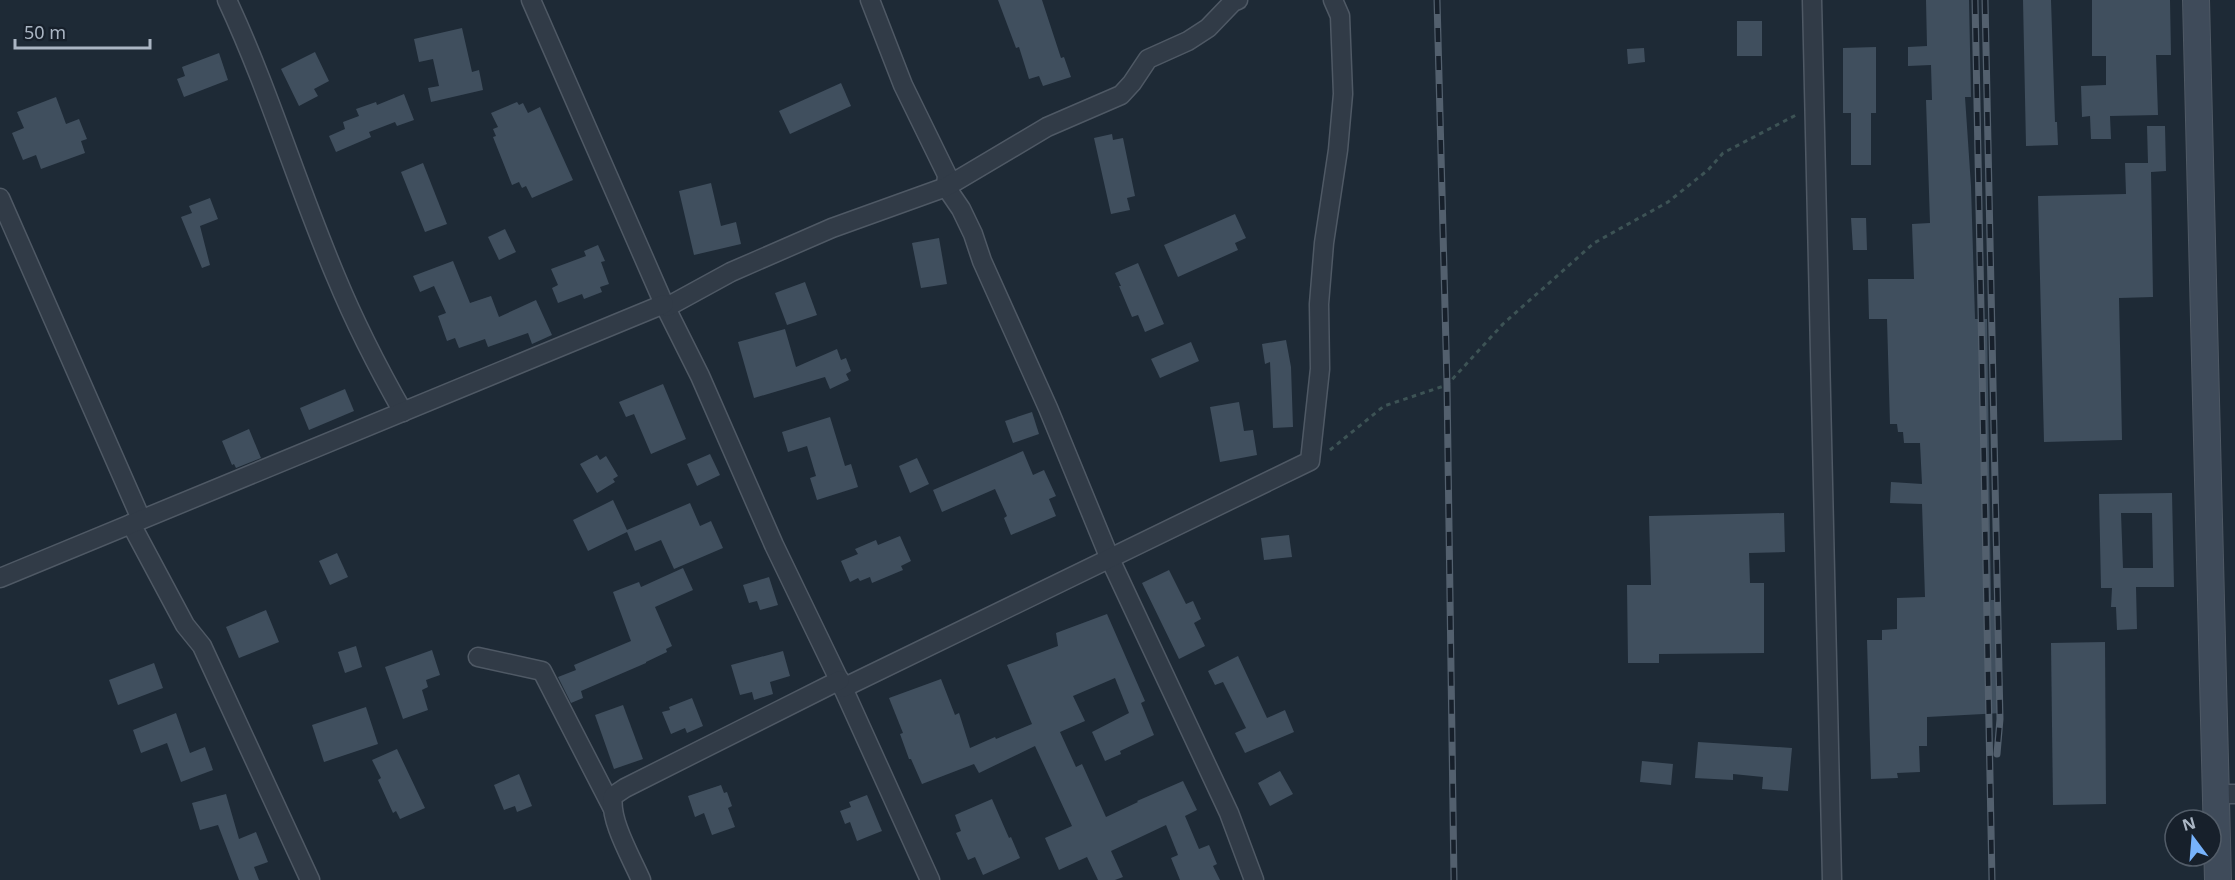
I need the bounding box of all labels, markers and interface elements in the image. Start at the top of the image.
scale bar [15,12,150,50]
text: 50 m [24,20,66,44]
north arrow [2163,808,2223,868]
text: N [2180,811,2198,836]

